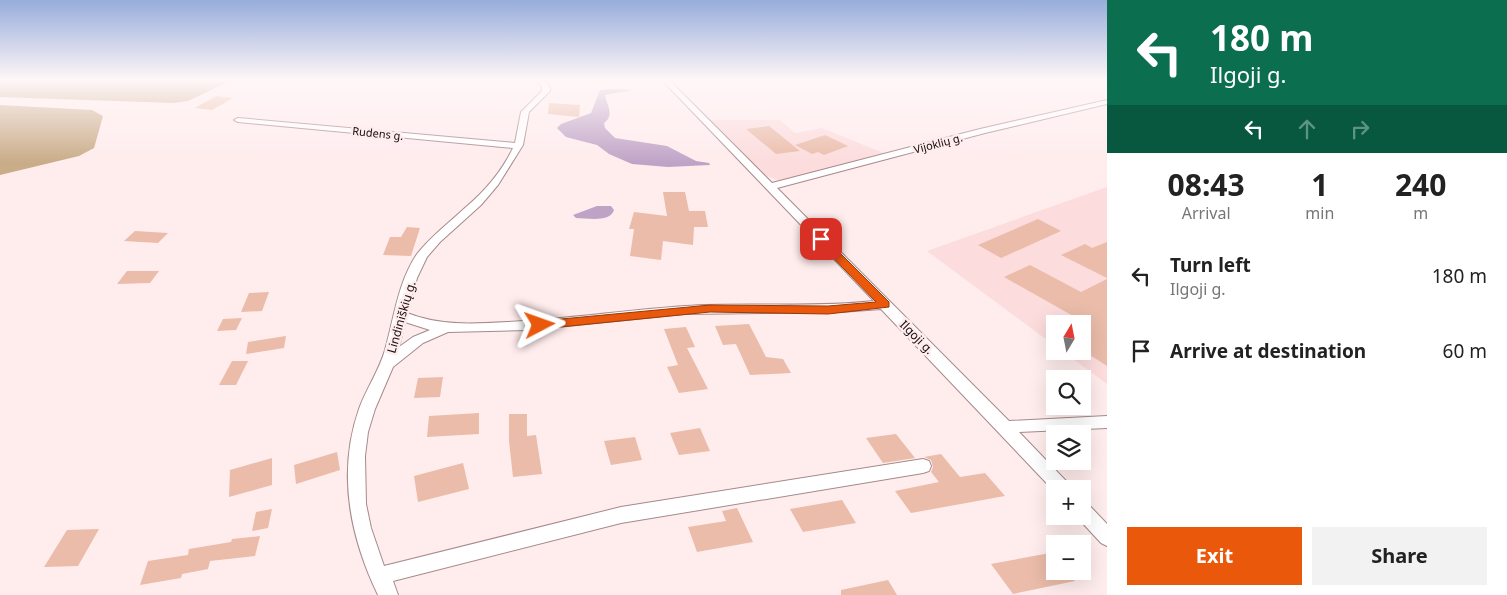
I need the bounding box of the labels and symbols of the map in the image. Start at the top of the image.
street label: Rudens g. [352,123,404,143]
street label: Vijoklių g. [912,129,964,157]
pin [800,218,842,260]
street label: Lindiniškių g. [383,279,419,355]
position arrow [513,298,565,350]
north arrow [1046,315,1091,360]
street label: Ilgoji g. [896,316,938,358]

